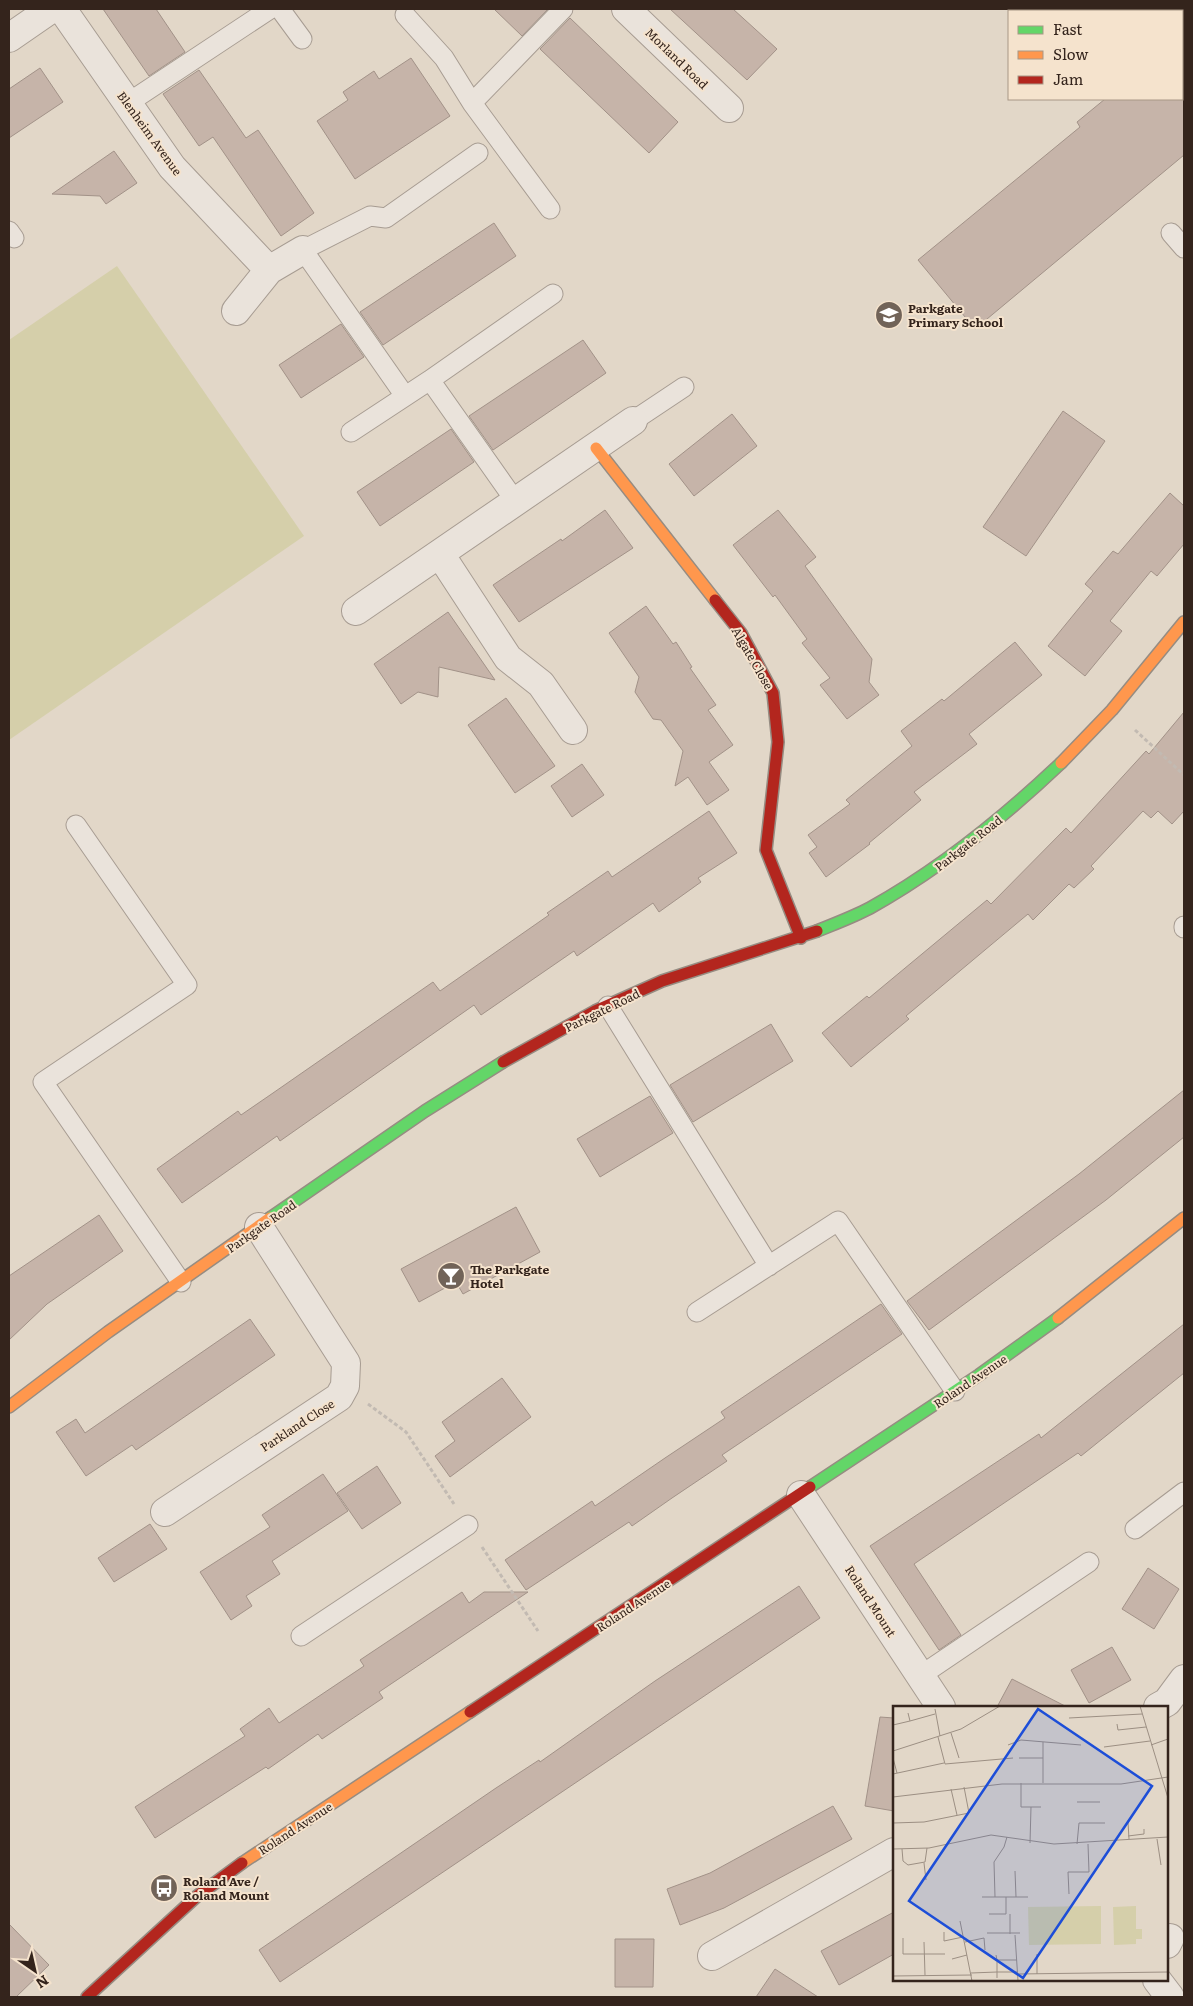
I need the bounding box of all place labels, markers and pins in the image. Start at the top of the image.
place label: Parkgate Primary School [908,299,1004,331]
school or university icon: Parkgate Primary School [874,300,904,330]
place label: The Parkgate Hotel [470,1260,549,1292]
bar icon: The Parkgate Hotel [436,1261,466,1291]
place label: Roland Ave / Roland Mount [183,1872,270,1904]
bus stop icon: Roland Ave / Roland Mount [149,1873,179,1903]

